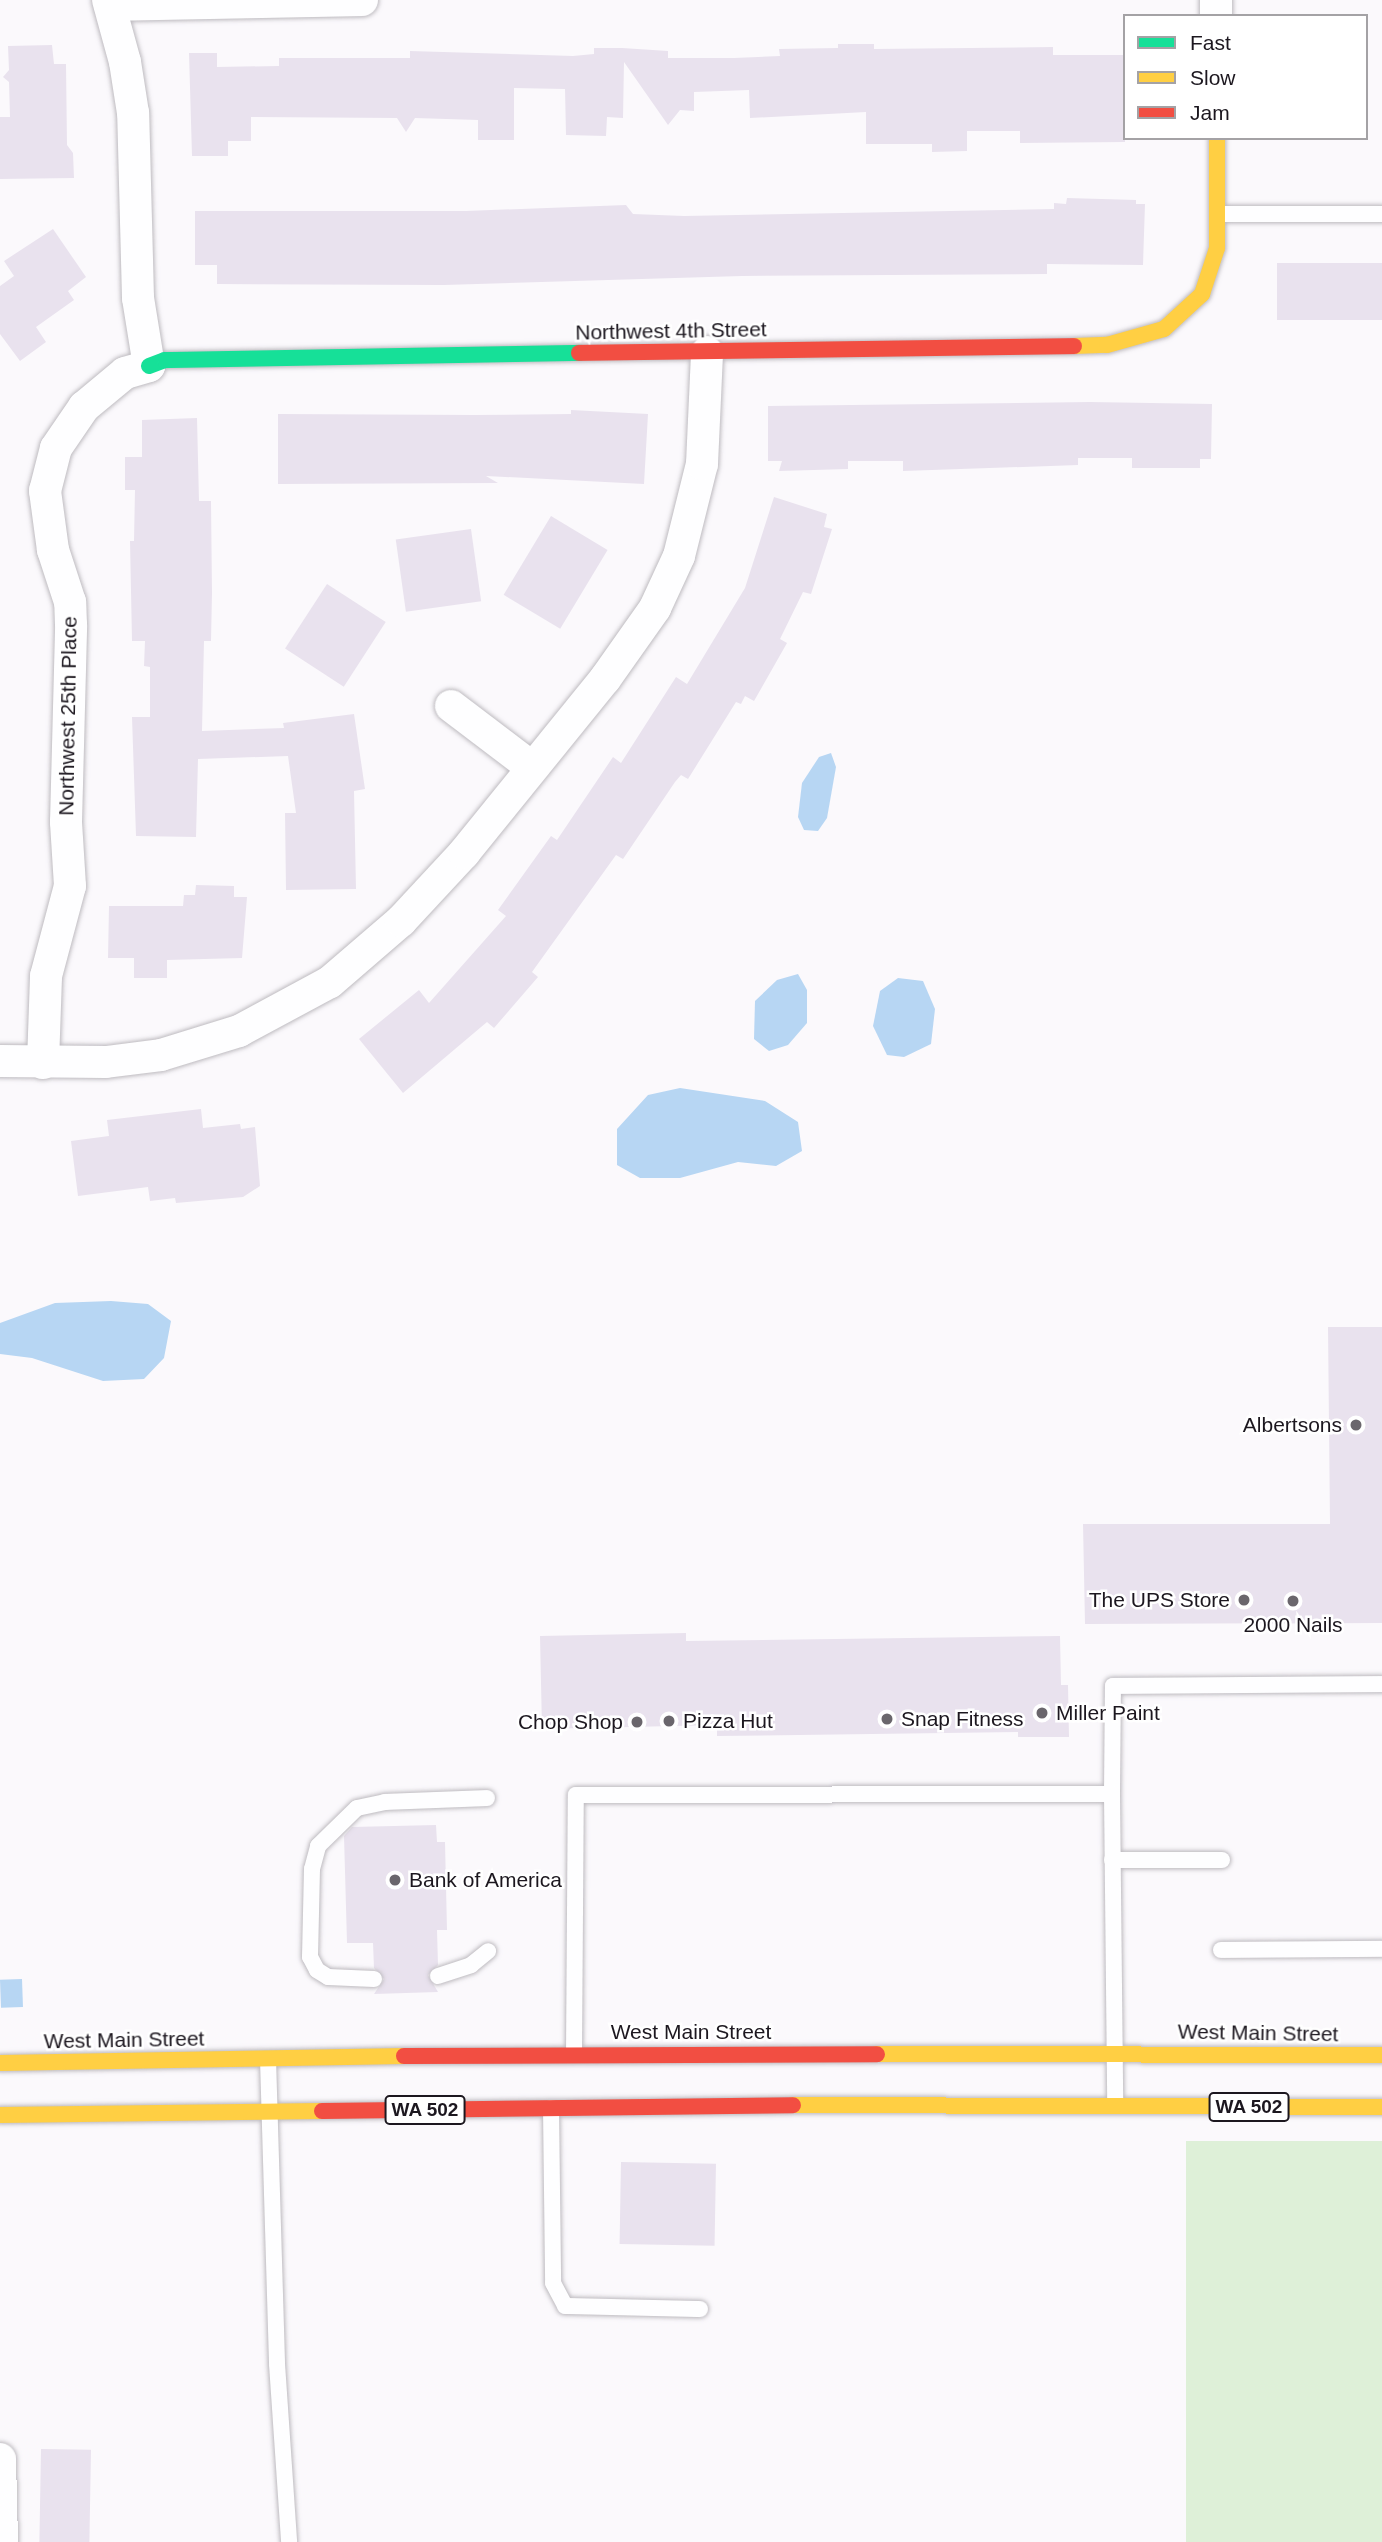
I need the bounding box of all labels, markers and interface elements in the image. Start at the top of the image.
legend [1123,14,1368,140]
text: Fast [1190,31,1231,54]
text: Slow [1190,66,1236,89]
text: Jam [1190,101,1230,124]
street label: Northwest 4th Street [575,317,767,345]
street label: Northwest 25th Place [54,616,82,816]
place label: Albertsons [1243,1412,1342,1438]
marker: Albertsons [1348,1417,1364,1433]
place label: The UPS Store [1089,1587,1230,1613]
marker: The UPS Store [1236,1592,1252,1608]
marker: 2000 Nails [1285,1593,1301,1609]
place label: 2000 Nails [1243,1612,1343,1638]
place label: Miller Paint [1056,1700,1160,1726]
marker: Miller Paint [1034,1705,1050,1721]
place label: Snap Fitness [901,1706,1024,1732]
place label: Pizza Hut [683,1708,773,1734]
place label: Chop Shop [518,1709,623,1735]
marker: Snap Fitness [879,1711,895,1727]
marker: Pizza Hut [661,1713,677,1729]
marker: Chop Shop [629,1714,645,1730]
place label: Bank of America [409,1867,563,1893]
marker: Bank of America [387,1872,403,1888]
street label: West Main Street [611,2019,771,2045]
street label: West Main Street [1177,2019,1339,2047]
street label: West Main Street [43,2026,205,2054]
road number: WA 502 [1207,2092,1291,2122]
road number: WA 502 [383,2094,467,2126]

